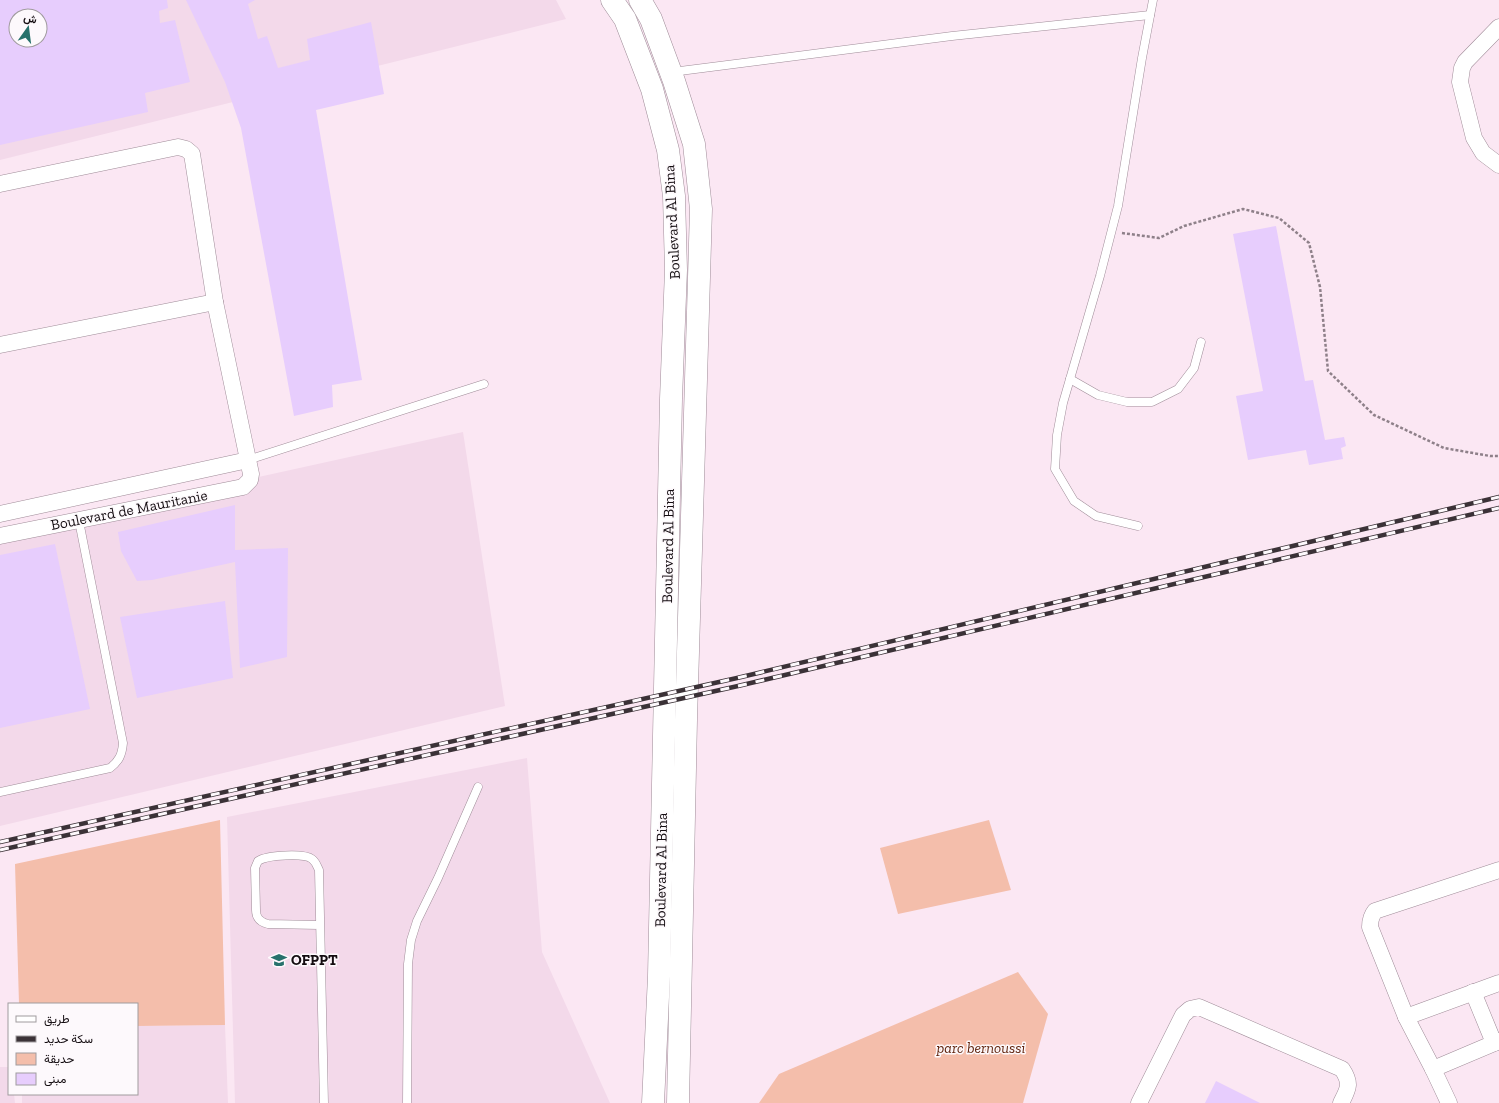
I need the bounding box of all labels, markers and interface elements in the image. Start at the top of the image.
north arrow [8,8,48,48]
text: ش [22,11,38,27]
street label: Boulevard Al Bina [660,164,684,280]
street label: Boulevard de Mauritanie [49,486,209,534]
street label: Boulevard Al Bina [658,489,678,603]
street label: Boulevard Al Bina [651,813,671,927]
school or university icon: OFPPT [270,951,288,969]
place label: OFPPT [291,951,338,969]
legend [8,1003,138,1095]
text: طريق [44,1012,70,1027]
text: سكة حديد [44,1032,93,1046]
park label: parc bernoussi [936,1039,1026,1057]
text: حديقة [44,1052,74,1066]
text: مبنى [44,1072,66,1087]

